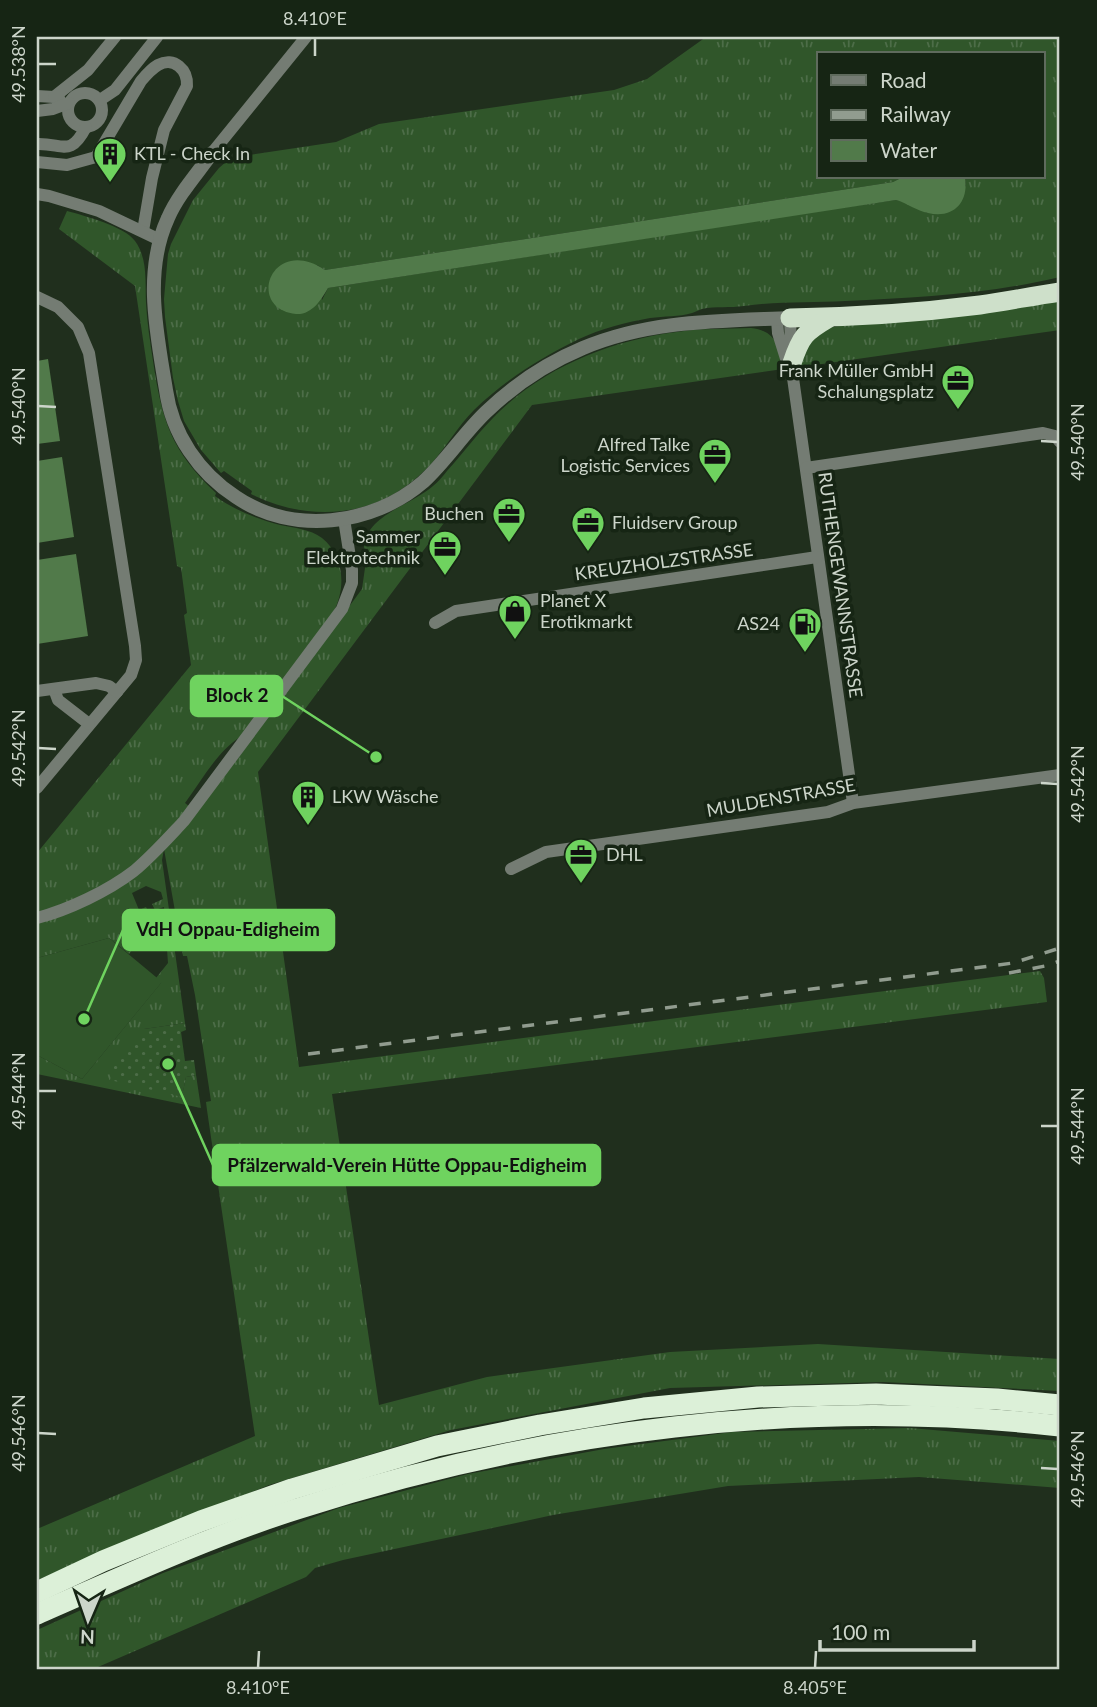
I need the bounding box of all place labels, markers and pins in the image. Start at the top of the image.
building icon: KTL - Check In [91,135,129,184]
place label: KTL - Check In [134,142,250,164]
place label: Frank Müller GmbH Schalungsplatz [779,359,934,402]
office icon: Frank Müller GmbH Schalungsplatz [939,362,977,411]
place label: Alfred Talke Logistic Services [560,433,690,476]
office icon: Alfred Talke Logistic Services [696,436,734,485]
office icon: Buchen [490,495,528,544]
place label: Buchen [424,502,484,524]
office icon: Fluidserv Group [569,504,607,553]
place label: Fluidserv Group [612,511,738,533]
place label: Sammer Elektrotechnik [306,525,421,568]
office icon: Sammer Elektrotechnik [426,528,464,577]
place label: Planet X Erotikmarkt [540,589,633,632]
shop icon: Planet X Erotikmarkt [496,592,534,641]
fuel station icon: AS24 [786,605,824,654]
place label: AS24 [737,612,780,634]
callout: Block 2 [191,676,282,716]
building icon: LKW Wäsche [289,778,327,827]
place label: LKW Wäsche [332,785,438,807]
office icon: DHL [562,836,600,885]
place label: DHL [606,843,643,865]
callout: VdH Oppau-Edigheim [123,910,334,950]
callout: Pfälzerwald-Verein Hütte Oppau-Edigheim [213,1145,600,1185]

